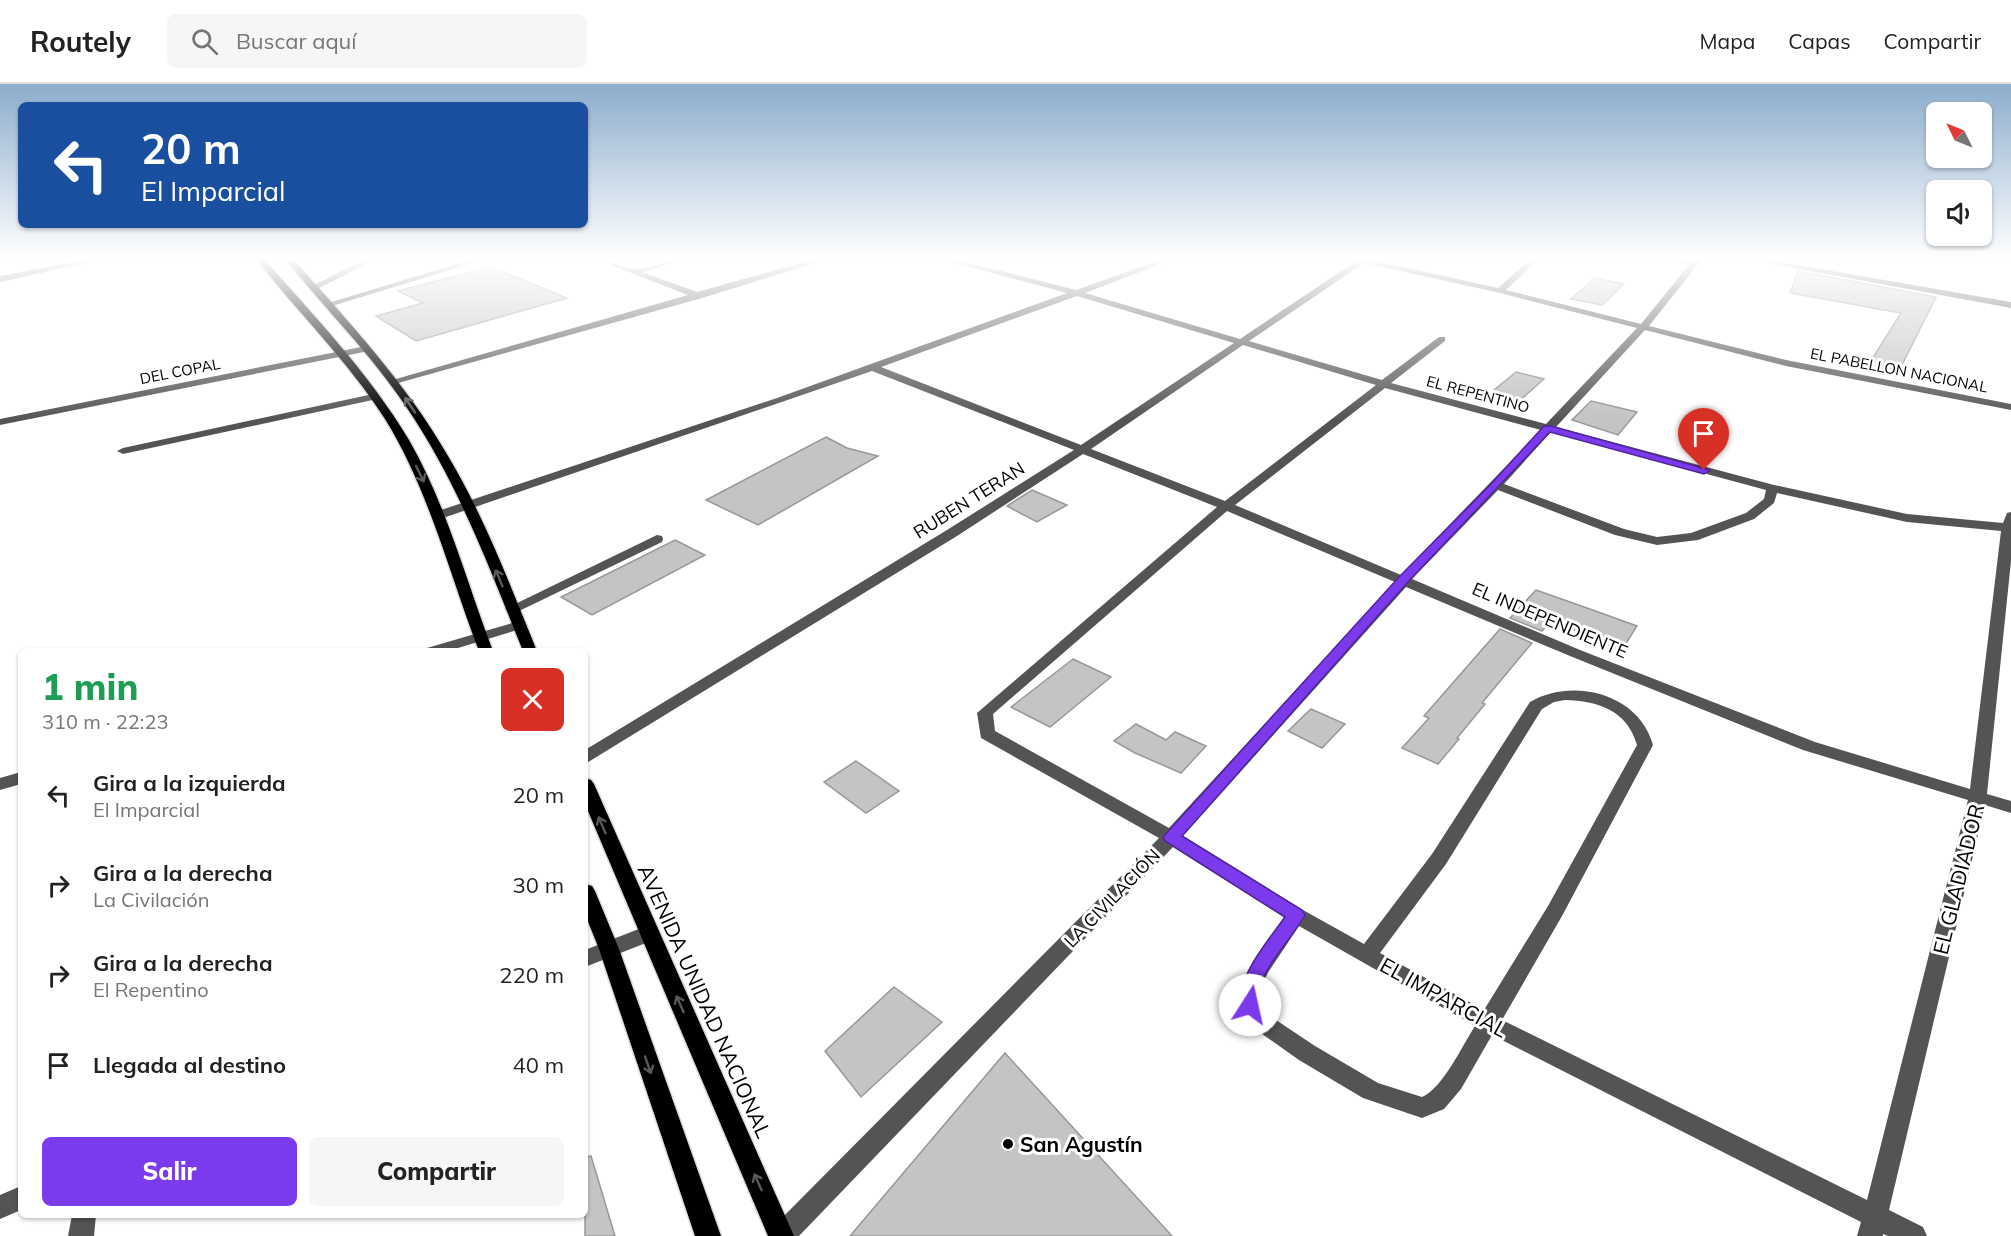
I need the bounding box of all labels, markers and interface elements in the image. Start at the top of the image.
search box [167,14,587,68]
text: Routely [30,24,131,59]
icon: search [188,25,221,58]
text: Buscar aquí [236,27,357,55]
text: Mapa [1700,28,1755,54]
text: Capas [1788,28,1851,54]
text: Compartir [1884,28,1981,54]
north arrow [1926,102,1992,168]
map controls [1926,102,1992,246]
text: 20 m [141,122,241,175]
icon: left [42,126,120,204]
text: El Imparcial [141,174,286,208]
button: sound [1926,180,1992,246]
street label: EL PABELLON NACIONAL [1809,343,1989,397]
street label: DEL COPAL [138,354,222,388]
street label: EL REPENTINO [1425,371,1531,417]
one-way arrow [404,397,416,414]
pin [1678,408,1729,470]
icon: arrive [1687,417,1720,450]
street label: RUBEN TERAN [909,457,1029,543]
one-way arrow [414,464,426,482]
one-way arrow [493,569,504,587]
street label: EL INDEPENDIENTE [1469,577,1631,663]
text: 1 min [42,664,138,709]
button: close [501,668,564,731]
text: 310 m · 22:23 [42,709,168,734]
text: Gira a la izquierda [93,769,286,797]
icon: left [42,779,75,812]
text: 20 m [513,781,564,809]
text: El Imparcial [93,797,200,822]
street label: EL GLADIADOR [1927,801,1989,957]
one-way arrow [596,816,608,834]
street label: LA CIVILACIÓN [1059,844,1165,952]
text: Gira a la derecha [93,859,273,887]
street label: AVENIDA UNIDAD NACIONAL [633,860,777,1142]
icon: right [42,869,75,902]
text: 30 m [513,871,564,899]
text: La Civilación [93,887,210,912]
text: Gira a la derecha [93,949,273,977]
street label: EL IMPARCIAL [1376,951,1513,1043]
icon: right [42,959,75,992]
text: 220 m [499,961,564,989]
position arrow [1218,973,1282,1037]
text: El Repentino [93,977,209,1002]
one-way arrow [674,995,685,1013]
icon: arrive [42,1049,75,1082]
text: Llegada al destino [93,1051,286,1079]
text: 40 m [513,1051,564,1079]
one-way arrow [644,1055,655,1074]
place label: San Agustín [1020,1131,1143,1157]
button: Salir [42,1137,297,1206]
button: Compartir [309,1137,564,1206]
marker: San Agustín [1001,1137,1015,1151]
one-way arrow [752,1174,763,1192]

